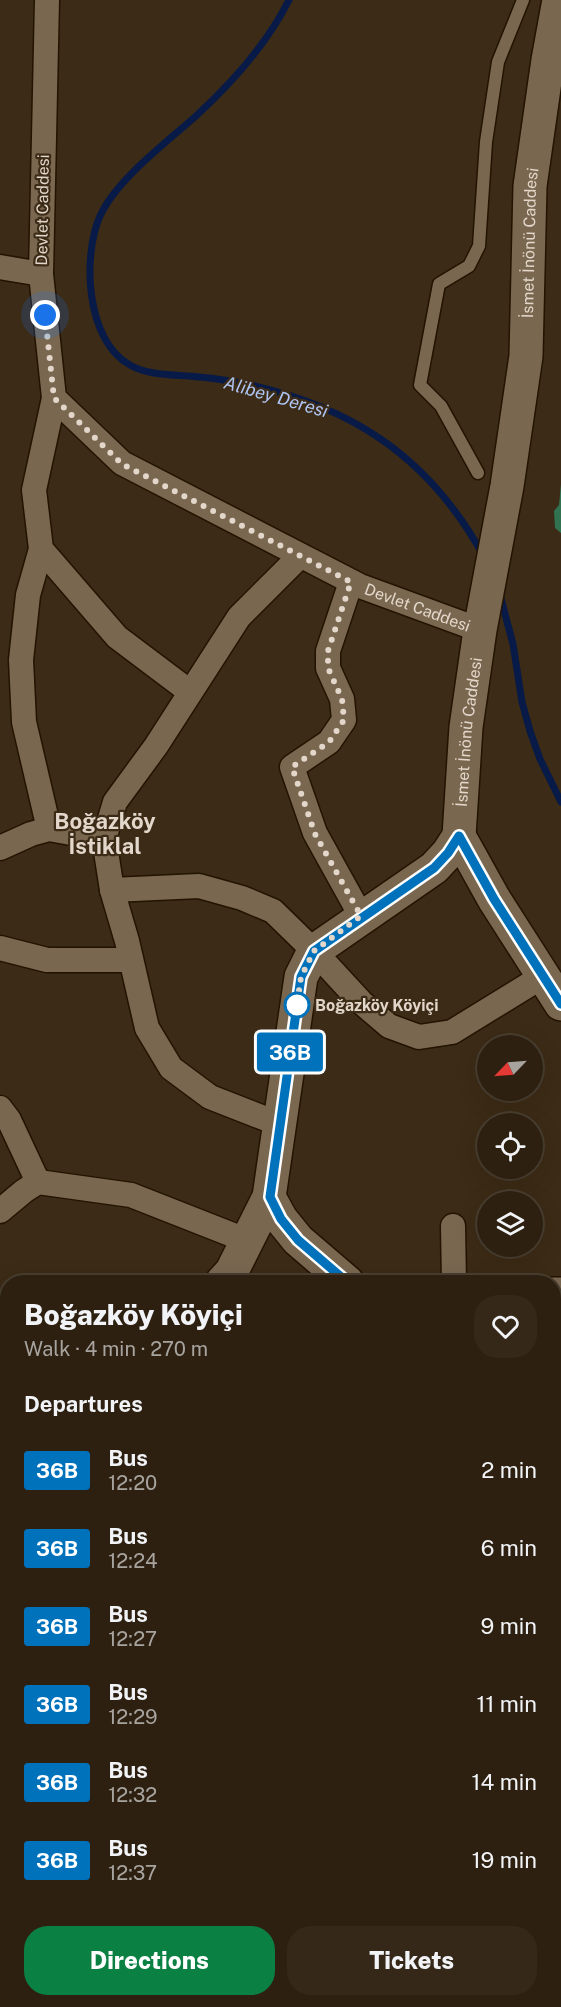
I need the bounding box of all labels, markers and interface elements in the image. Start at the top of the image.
street label: Devlet Caddesi [32,154,53,266]
street label: İsmet İnönü Caddesi [517,166,543,318]
your location [30,300,60,330]
water label: Alibey Deresi [222,372,331,422]
street label: Devlet Caddesi [362,579,473,636]
street label: İsmet İnönü Caddesi [451,656,486,808]
district label: Boğazköy İstiklal [54,808,156,859]
marker: Boğazköy Köyiçi [284,992,310,1018]
place label: Boğazköy Köyiçi [315,996,439,1015]
line badge: 36B [256,1032,324,1072]
north arrow [477,1035,543,1101]
map controls [477,1035,543,1257]
text: 36B [269,1040,311,1065]
button: locate [477,1113,543,1179]
button: layers [477,1191,543,1257]
button: heart [474,1295,537,1358]
text: Boğazköy Köyiçi [24,1298,243,1331]
text: Walk · 4 min · 270 m [24,1337,208,1361]
text: Departures [24,1391,143,1417]
text: Bus [108,1445,148,1471]
text: 2 min [481,1457,537,1483]
text: 36B [36,1458,78,1483]
text: 12:20 [108,1471,157,1495]
text: Bus [108,1523,148,1549]
text: 6 min [481,1535,537,1561]
text: 36B [36,1536,78,1561]
text: 12:24 [108,1549,158,1573]
text: Bus [108,1601,148,1627]
text: 9 min [481,1613,537,1639]
text: 36B [36,1614,78,1639]
text: 12:27 [108,1627,157,1651]
text: Bus [108,1679,148,1705]
text: 11 min [476,1691,537,1717]
text: 36B [36,1692,78,1717]
text: 12:29 [108,1705,158,1729]
text: Bus [108,1757,148,1783]
text: 14 min [472,1769,537,1795]
text: 36B [36,1770,78,1795]
text: 12:32 [108,1783,157,1807]
text: Bus [108,1835,148,1861]
text: 19 min [472,1847,537,1873]
text: 36B [36,1848,78,1873]
text: 12:37 [108,1861,157,1885]
button: Directions [24,1926,275,1995]
button: Tickets [287,1926,537,1995]

